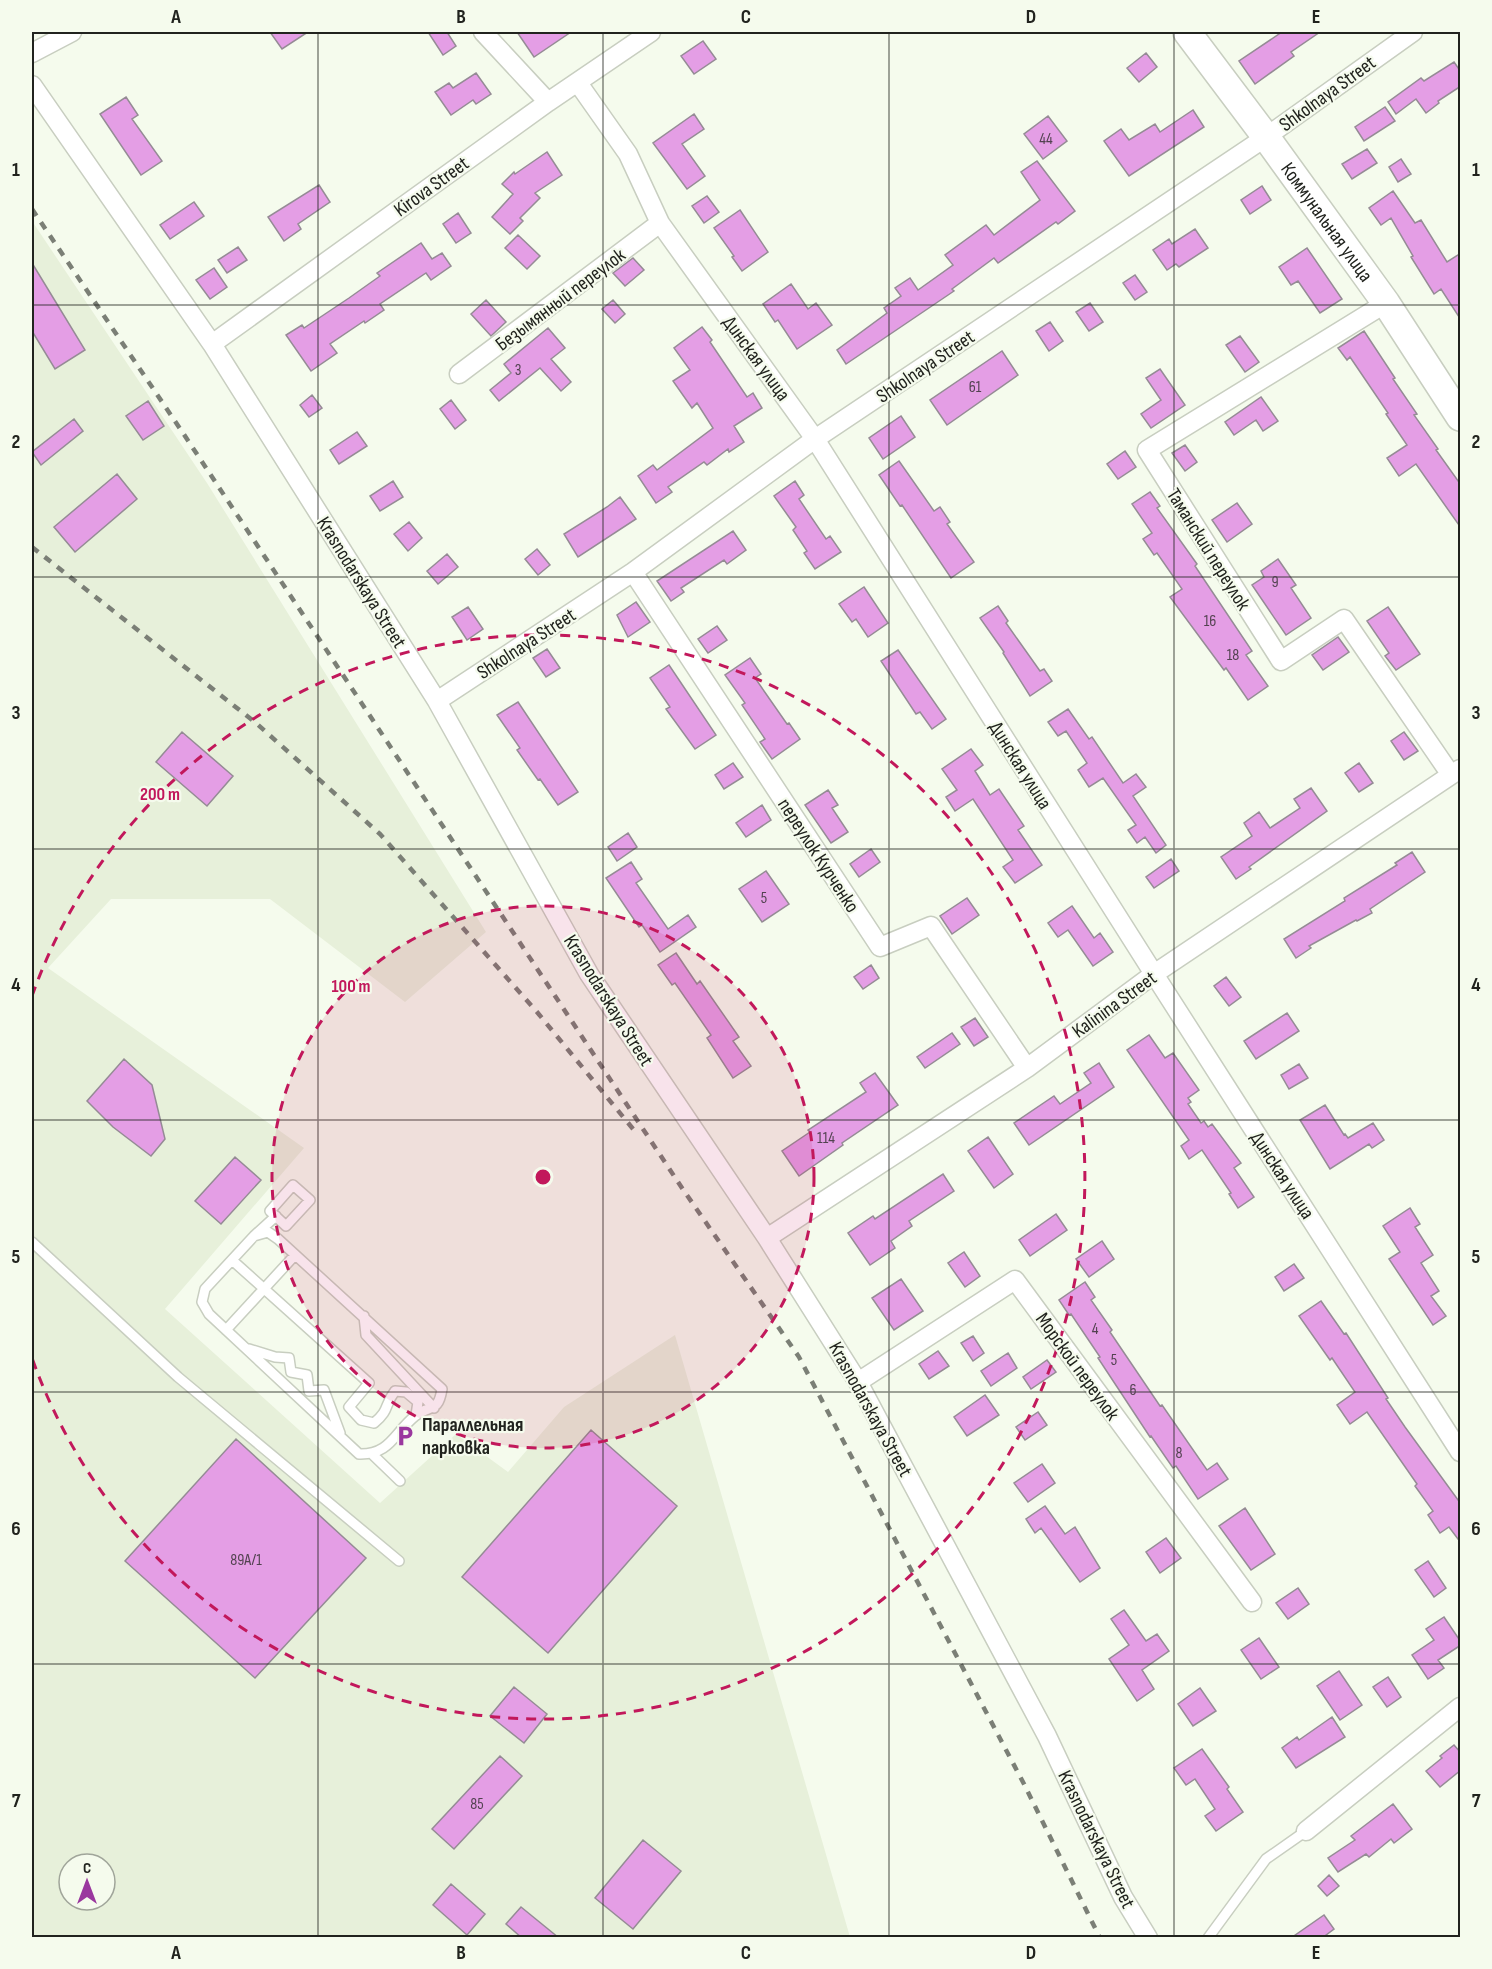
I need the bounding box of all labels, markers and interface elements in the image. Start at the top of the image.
text: A [170,5,181,29]
text: B [456,5,466,29]
text: C [741,5,751,29]
text: D [1026,5,1036,29]
text: E [1312,5,1320,29]
street label: Shkolnaya Street [1275,51,1380,137]
house number: 44 [1039,130,1053,149]
street label: Kirova Street [389,152,474,222]
text: 1 [12,158,20,182]
street label: Коммунальная улица [1275,158,1378,287]
text: 1 [1472,158,1480,182]
street label: Безымянный переулок [491,243,631,356]
street label: Динская улица [717,311,795,406]
street label: Shkolnaya Street [872,325,979,408]
house number: 3 [515,361,521,380]
house number: 61 [969,378,982,397]
text: 2 [12,430,20,454]
text: 2 [1472,430,1480,454]
street label: Таманский переулок [1161,484,1255,615]
street label: Krasnodarskaya Street [311,512,411,653]
house number: 9 [1271,573,1279,592]
street label: Shkolnaya Street [473,603,581,685]
house number: 16 [1204,612,1216,631]
house number: 18 [1227,646,1239,665]
text: 3 [12,701,21,725]
text: 3 [1472,701,1481,725]
street label: Динская улица [984,717,1057,814]
text: 200 m [140,784,180,805]
street label: переулок Курченко [772,794,864,917]
house number: 5 [761,889,767,908]
street label: Krasnodarskaya Street [558,930,658,1071]
street label: Kalinina Street [1068,966,1161,1043]
text: 4 [11,973,21,997]
text: 4 [1471,973,1481,997]
text: 100 m [332,976,371,997]
street label: Динская улица [1245,1127,1319,1224]
house number: 114 [817,1129,835,1148]
centre of rings [533,1167,553,1187]
text: 5 [12,1245,21,1269]
text: 5 [1472,1245,1481,1269]
street label: Морской переулок [1030,1308,1124,1425]
house number: 4 [1092,1320,1099,1339]
street label: Krasnodarskaya Street [823,1338,917,1481]
house number: 5 [1111,1351,1117,1370]
house number: 6 [1129,1381,1137,1400]
place label: Параллельная парковка [422,1413,523,1460]
parking icon: Параллельная парковка [393,1424,417,1448]
house number: 8 [1175,1444,1183,1463]
text: 6 [11,1517,21,1541]
text: 6 [1471,1517,1481,1541]
house number: 89А/1 [230,1551,262,1570]
street label: Krasnodarskaya Street [1052,1767,1140,1912]
text: 7 [12,1789,21,1813]
text: 7 [1472,1789,1481,1813]
house number: 85 [470,1795,484,1814]
north arrow [57,1852,117,1912]
text: С [83,1859,91,1878]
text: A [170,1941,181,1965]
text: B [456,1941,466,1965]
text: C [741,1941,751,1965]
text: D [1026,1941,1036,1965]
text: E [1312,1941,1320,1965]

